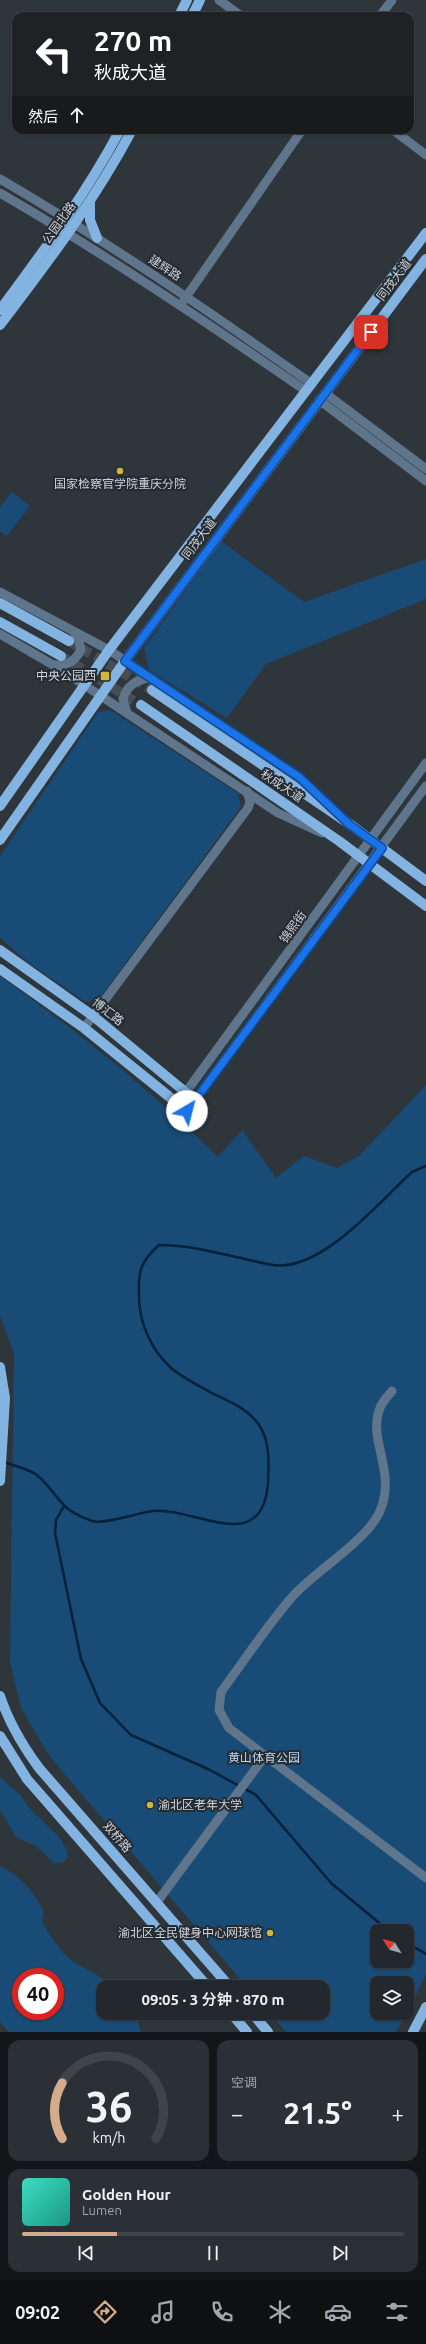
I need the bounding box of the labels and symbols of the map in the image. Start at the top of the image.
street label: 公园北路 [39,199,78,246]
street label: 建辉路 [147,252,184,283]
street label: 同茂大道 [374,257,413,303]
pin [354,315,388,349]
marker: 国家检察官学院重庆分院 [115,466,125,476]
place label: 国家检察官学院重庆分院 [54,477,186,490]
street label: 同茂大道 [179,516,218,562]
place label: 中央公园西 [36,669,96,682]
marker: 中央公园西 [99,670,111,682]
street label: 秋成大道 [259,767,306,804]
street label: 锦熙街 [277,908,308,945]
street label: 博汇路 [90,995,126,1028]
position arrow [166,1090,208,1132]
park label: 黄山体育公园 [228,1751,300,1764]
place label: 渝北区老年大学 [158,1798,242,1811]
marker: 渝北区老年大学 [145,1800,155,1810]
street label: 双桥路 [101,1819,134,1855]
north arrow [370,1924,414,1968]
place label: 渝北区全民健身中心网球馆 [118,1926,262,1939]
marker: 渝北区全民健身中心网球馆 [265,1928,275,1938]
speed limit sign: 40 [12,1968,64,2020]

